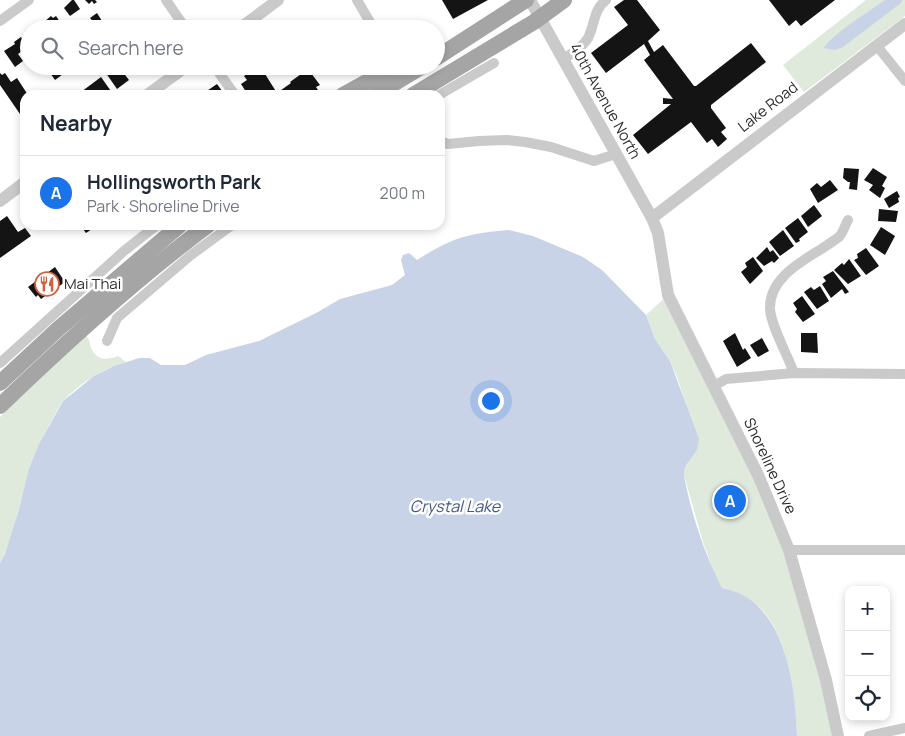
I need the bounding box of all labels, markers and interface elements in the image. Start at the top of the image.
search box [20,20,445,75]
icon: search [38,34,66,62]
text: Search here [78,35,184,61]
street label: 40th Avenue North [565,39,646,163]
street label: Lake Road [733,77,802,137]
text: Nearby [40,109,112,137]
text: Hollingsworth Park [87,169,261,195]
text: A [51,182,61,204]
text: 200 m [380,182,425,204]
text: Park · Shoreline Drive [87,195,240,217]
restaurant icon: Mai Thai [34,271,60,297]
place label: Mai Thai [64,273,121,294]
your location [478,388,504,414]
street label: Shoreline Drive [739,414,802,517]
pin: A [714,482,746,520]
water label: Crystal Lake [410,495,502,517]
map controls [845,586,890,721]
button: + [845,586,890,631]
button: − [845,631,890,676]
button: locate [845,676,890,721]

